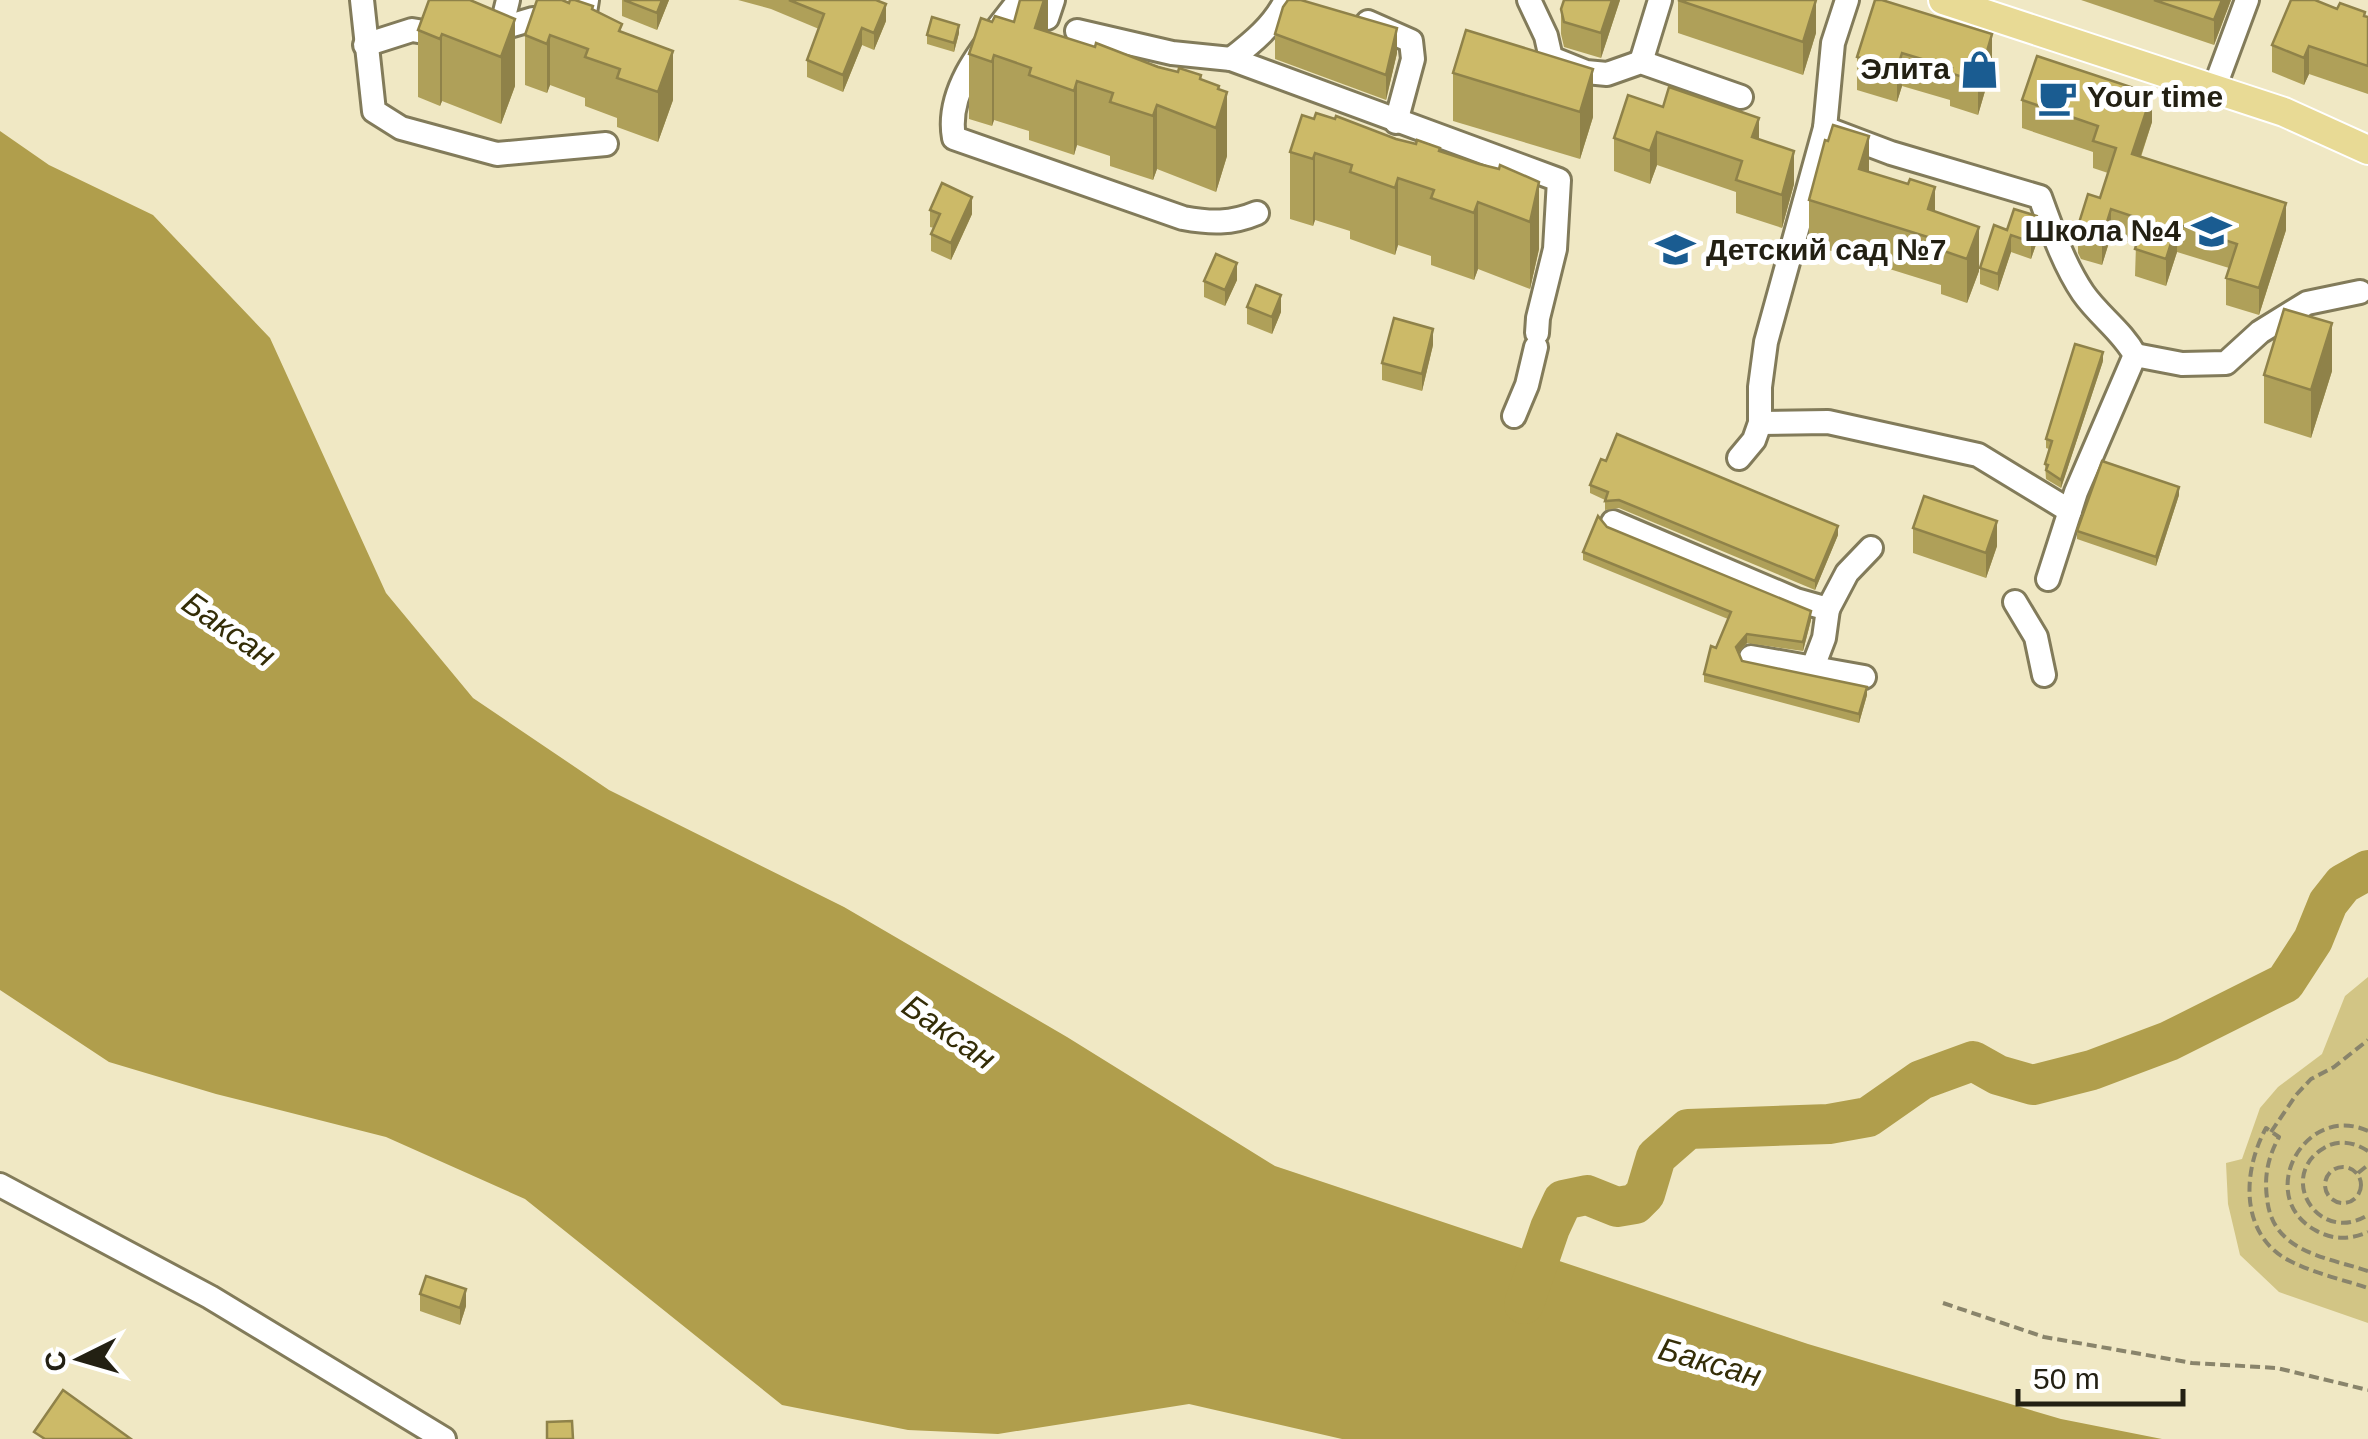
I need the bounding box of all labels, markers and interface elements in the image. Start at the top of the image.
shop icon: Элита [1959,48,2001,90]
place label: Элита [1861,52,1950,85]
cafe icon: Your time [2036,76,2078,118]
place label: Your time [2087,80,2223,113]
school or university icon: Школа №4 [2190,210,2232,252]
place label: Школа №4 [2024,214,2181,247]
school or university icon: Детский сад №7 [1655,229,1697,271]
place label: Детский сад №7 [1706,233,1946,266]
water label: Баксан [176,584,282,674]
water label: Баксан [896,987,1002,1077]
north arrow [30,1309,130,1409]
water label: Баксан [1655,1330,1765,1394]
scale bar [2018,1344,2183,1406]
text: С [39,1350,72,1373]
text: 50 m [2033,1362,2100,1395]

